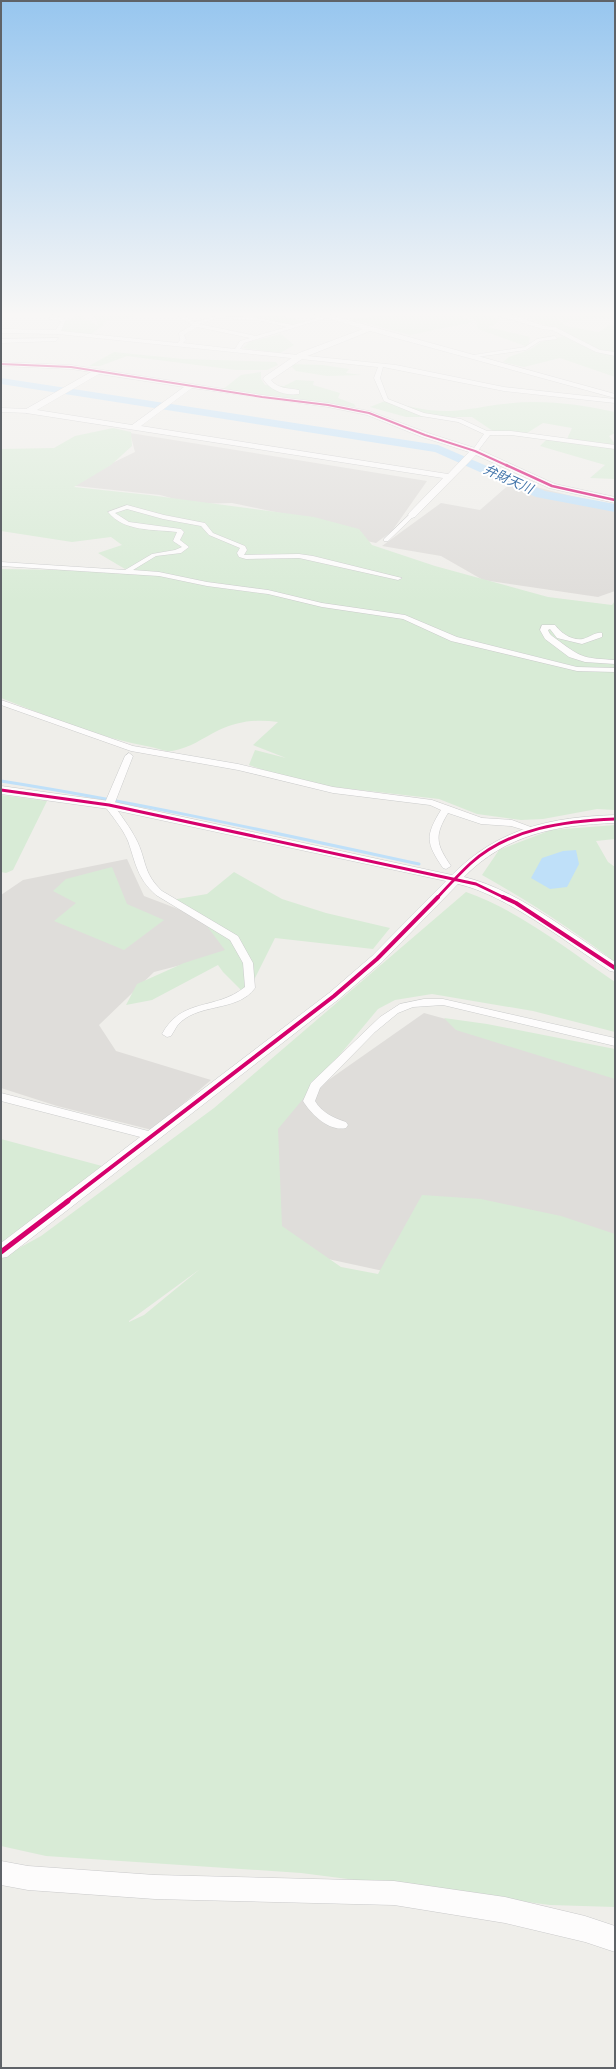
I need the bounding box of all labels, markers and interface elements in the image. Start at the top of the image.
water label: 弁財天川 [482,463,537,497]

